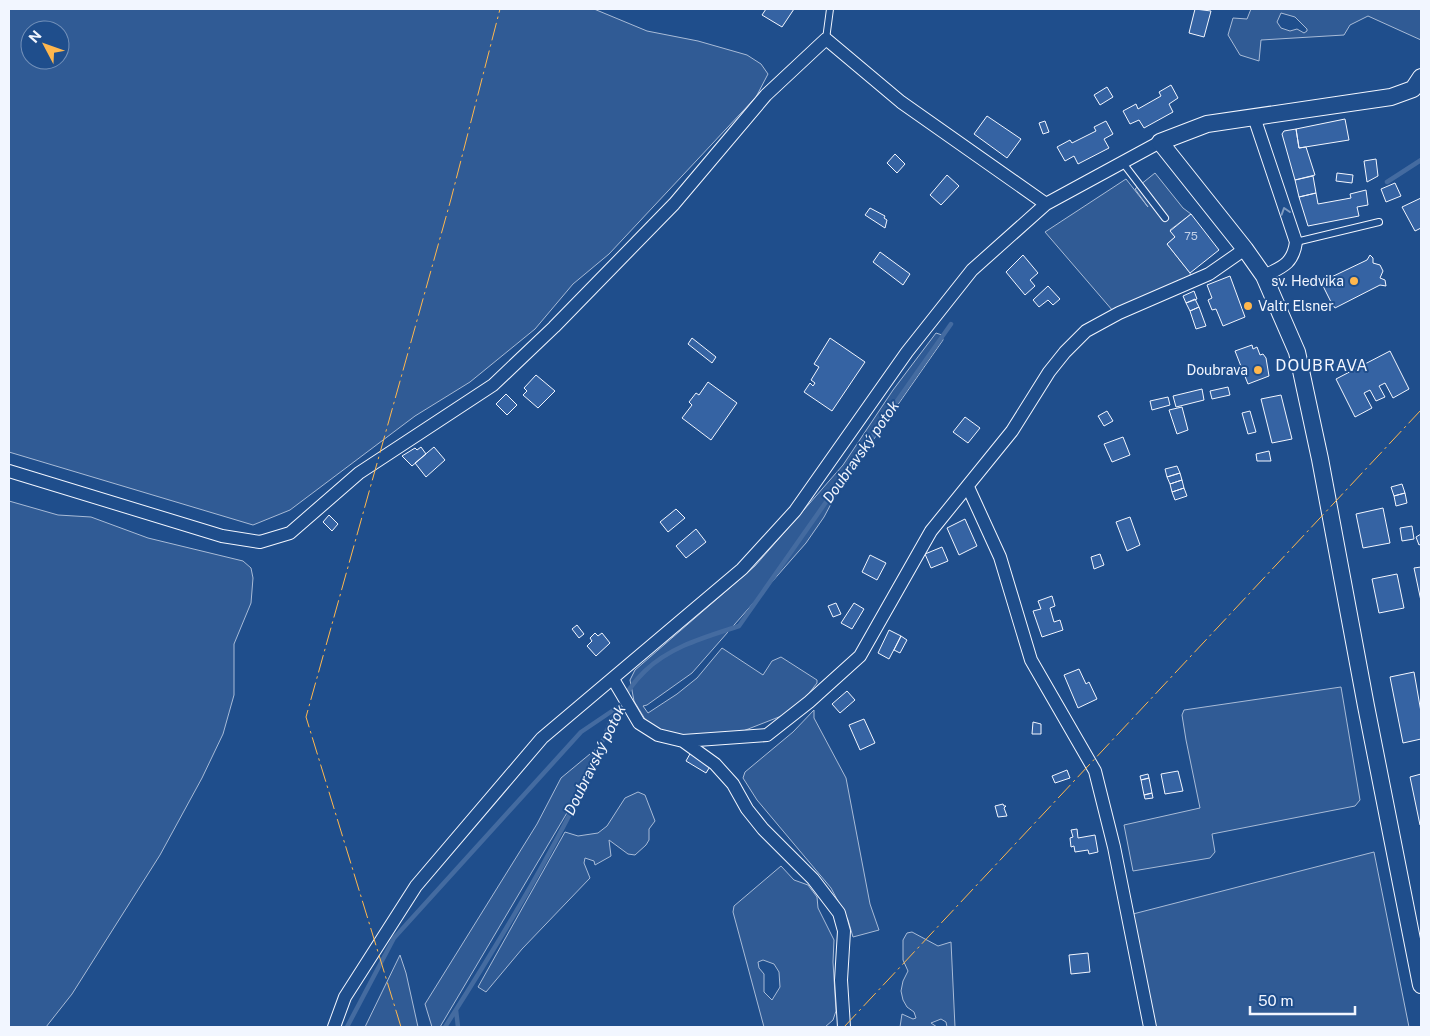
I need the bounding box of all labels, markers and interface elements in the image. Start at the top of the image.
north arrow [20,20,70,70]
text: N [26,27,45,46]
one-way arrow [1281,207,1291,216]
house number: 75 [1184,230,1198,242]
place label: sv. Hedvika [1271,273,1344,289]
marker: sv. Hedvika [1348,275,1360,287]
place label: Valtr Elsner [1258,298,1334,314]
marker: Valtr Elsner [1242,300,1254,312]
district label: DOUBRAVA [1275,356,1369,375]
place label: Doubrava [1186,362,1248,378]
marker: Doubrava [1252,364,1264,376]
water label: Doubravský potok [819,397,903,506]
water label: Doubravský potok [560,701,629,818]
scale bar [1250,984,1355,1016]
text: 50 m [1258,992,1293,1009]

